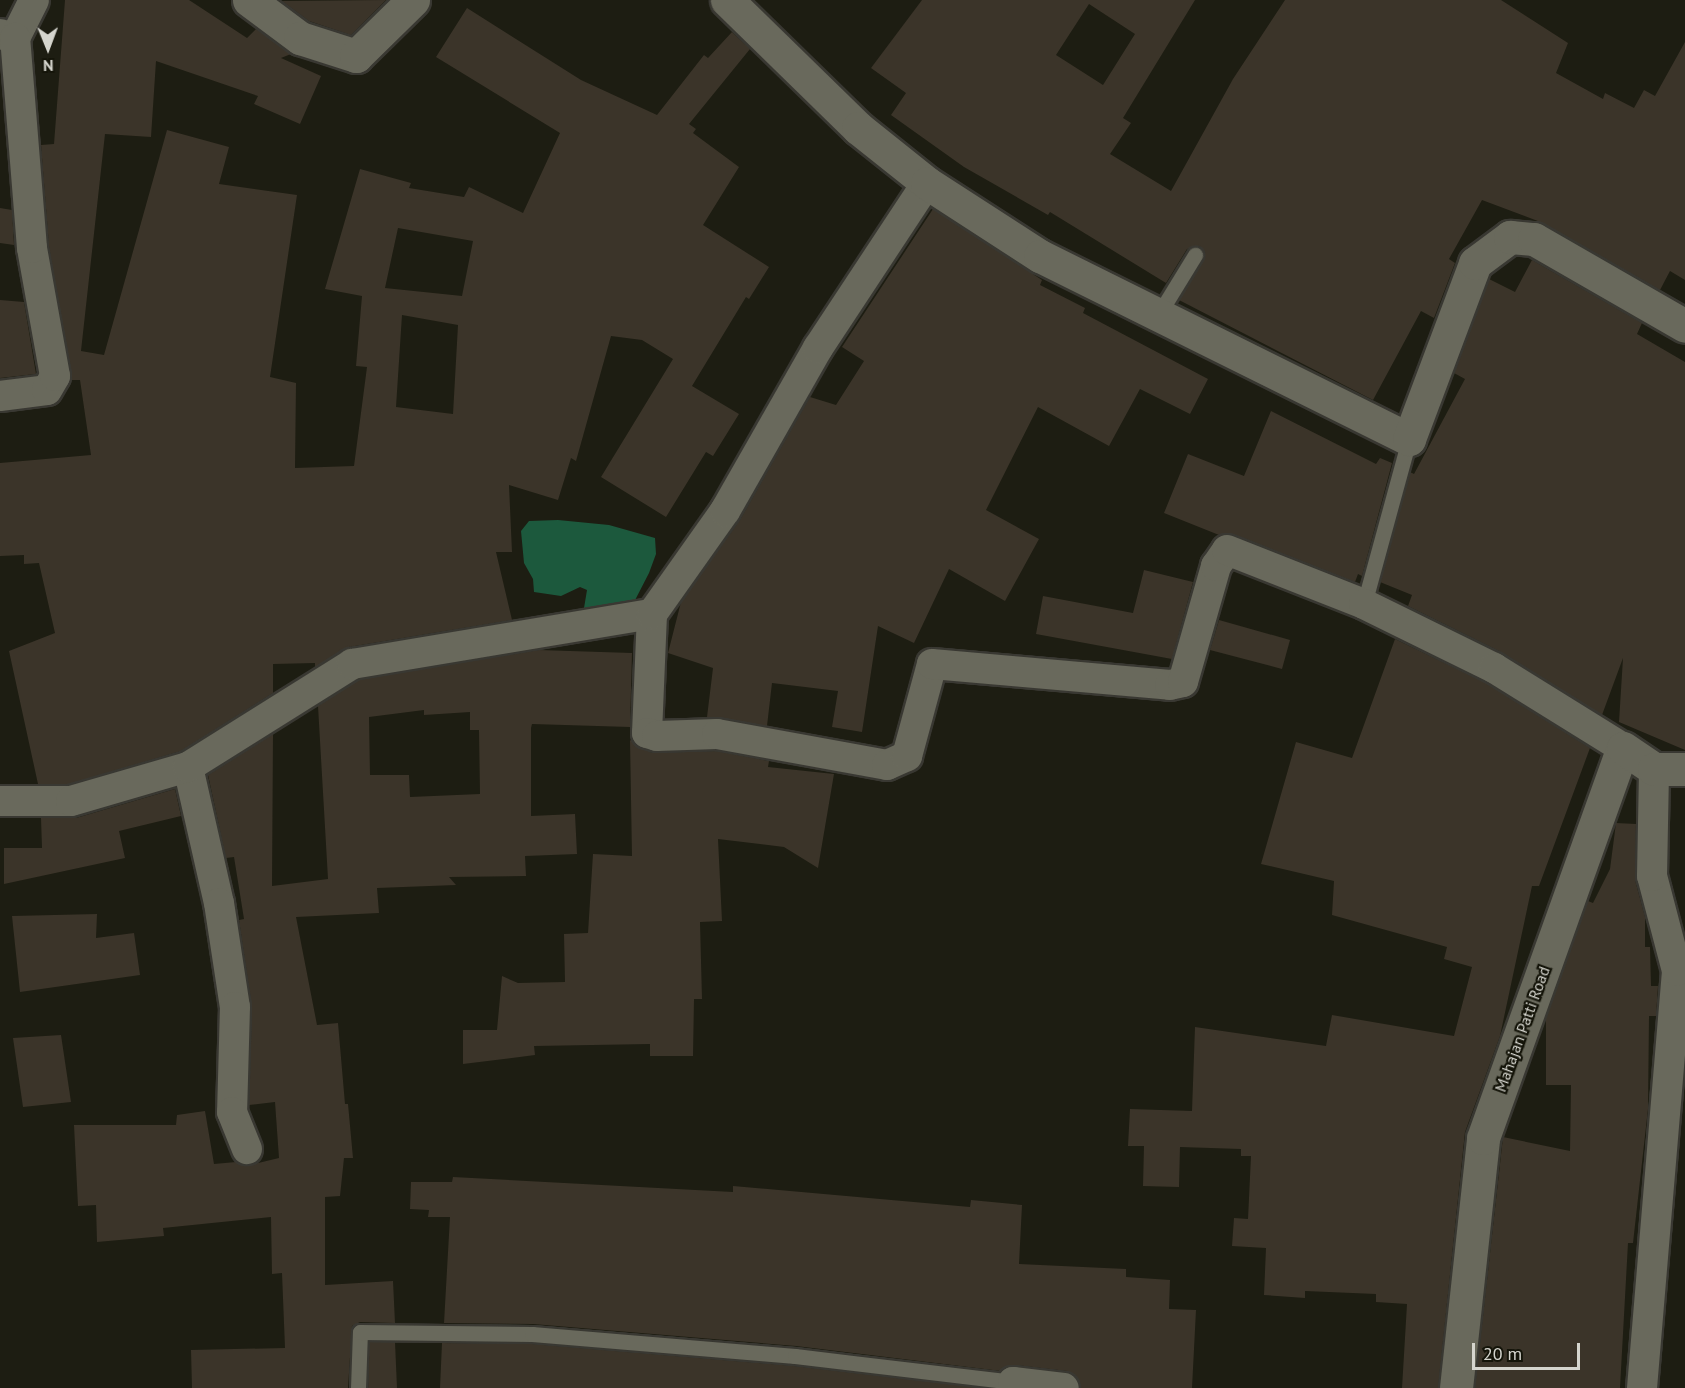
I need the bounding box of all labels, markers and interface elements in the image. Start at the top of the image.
north arrow [18,18,78,78]
text: N [43,56,54,76]
street label: Mahajan Patti Road [1490,964,1554,1094]
scale bar [1475,1331,1583,1369]
text: 20 m [1483,1342,1522,1365]

